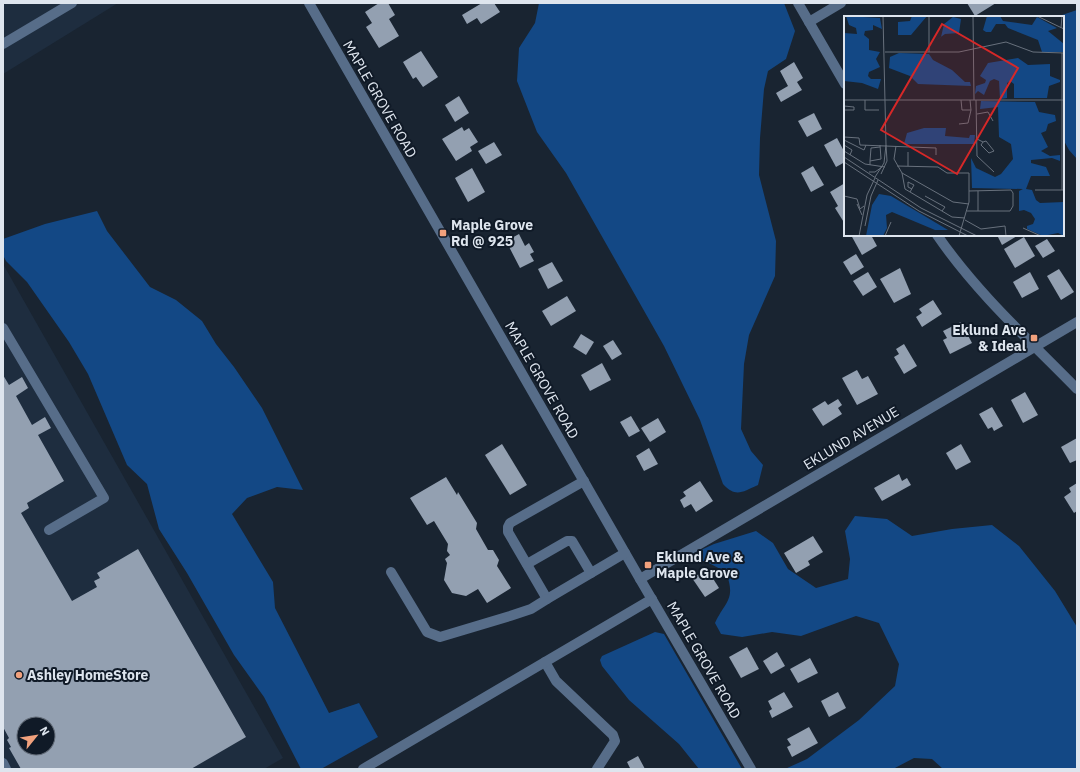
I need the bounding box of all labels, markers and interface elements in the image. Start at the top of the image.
inset map [844,16,1064,236]
street label: MAPLE GROVE ROAD [339,37,421,161]
place label: Maple Grove Rd @ 925 [451,216,533,250]
marker: Maple Grove Rd @ 925 [438,228,448,238]
street label: MAPLE GROVE ROAD [501,318,583,442]
place label: Eklund Ave & Ideal [952,321,1026,355]
marker: Eklund Ave & Ideal [1029,333,1039,343]
street label: EKLUND AVENUE [800,402,902,474]
place label: Eklund Ave & Maple Grove [656,548,744,582]
marker: Eklund Ave & Maple Grove [643,560,653,570]
street label: MAPLE GROVE ROAD [663,598,745,722]
place label: Ashley HomeStore [27,666,149,684]
marker: Ashley HomeStore [14,670,24,680]
north arrow [16,716,56,756]
text: N [37,724,53,738]

